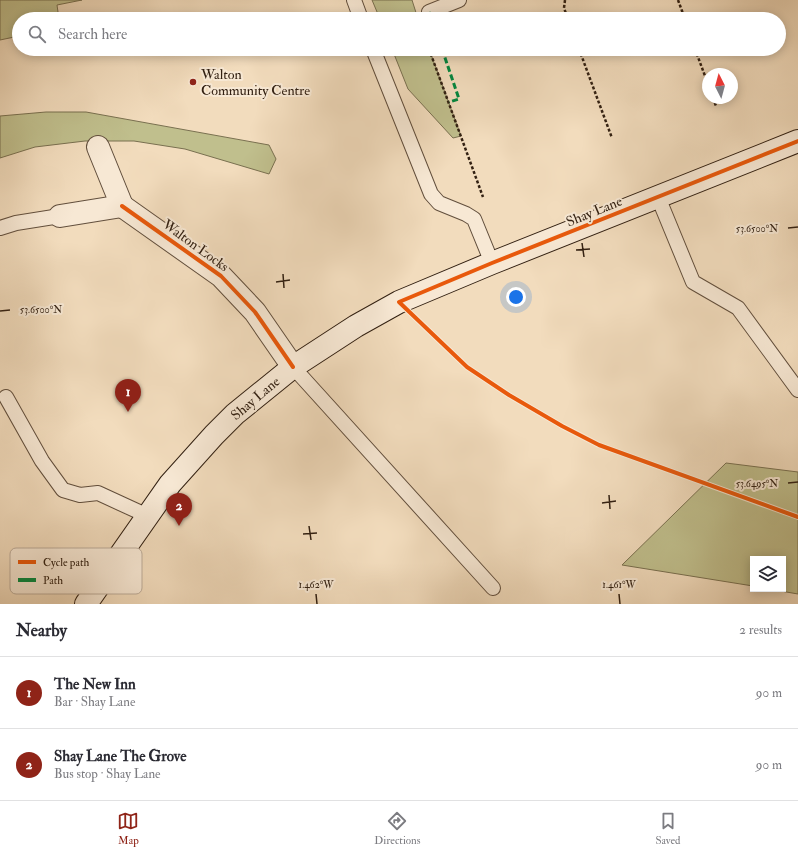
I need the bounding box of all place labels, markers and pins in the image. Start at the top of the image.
place label: Walton Community Centre [200,66,310,100]
marker: Walton Community Centre [188,77,198,87]
pin: 1 [115,379,141,412]
pin: 2 [166,493,192,526]

